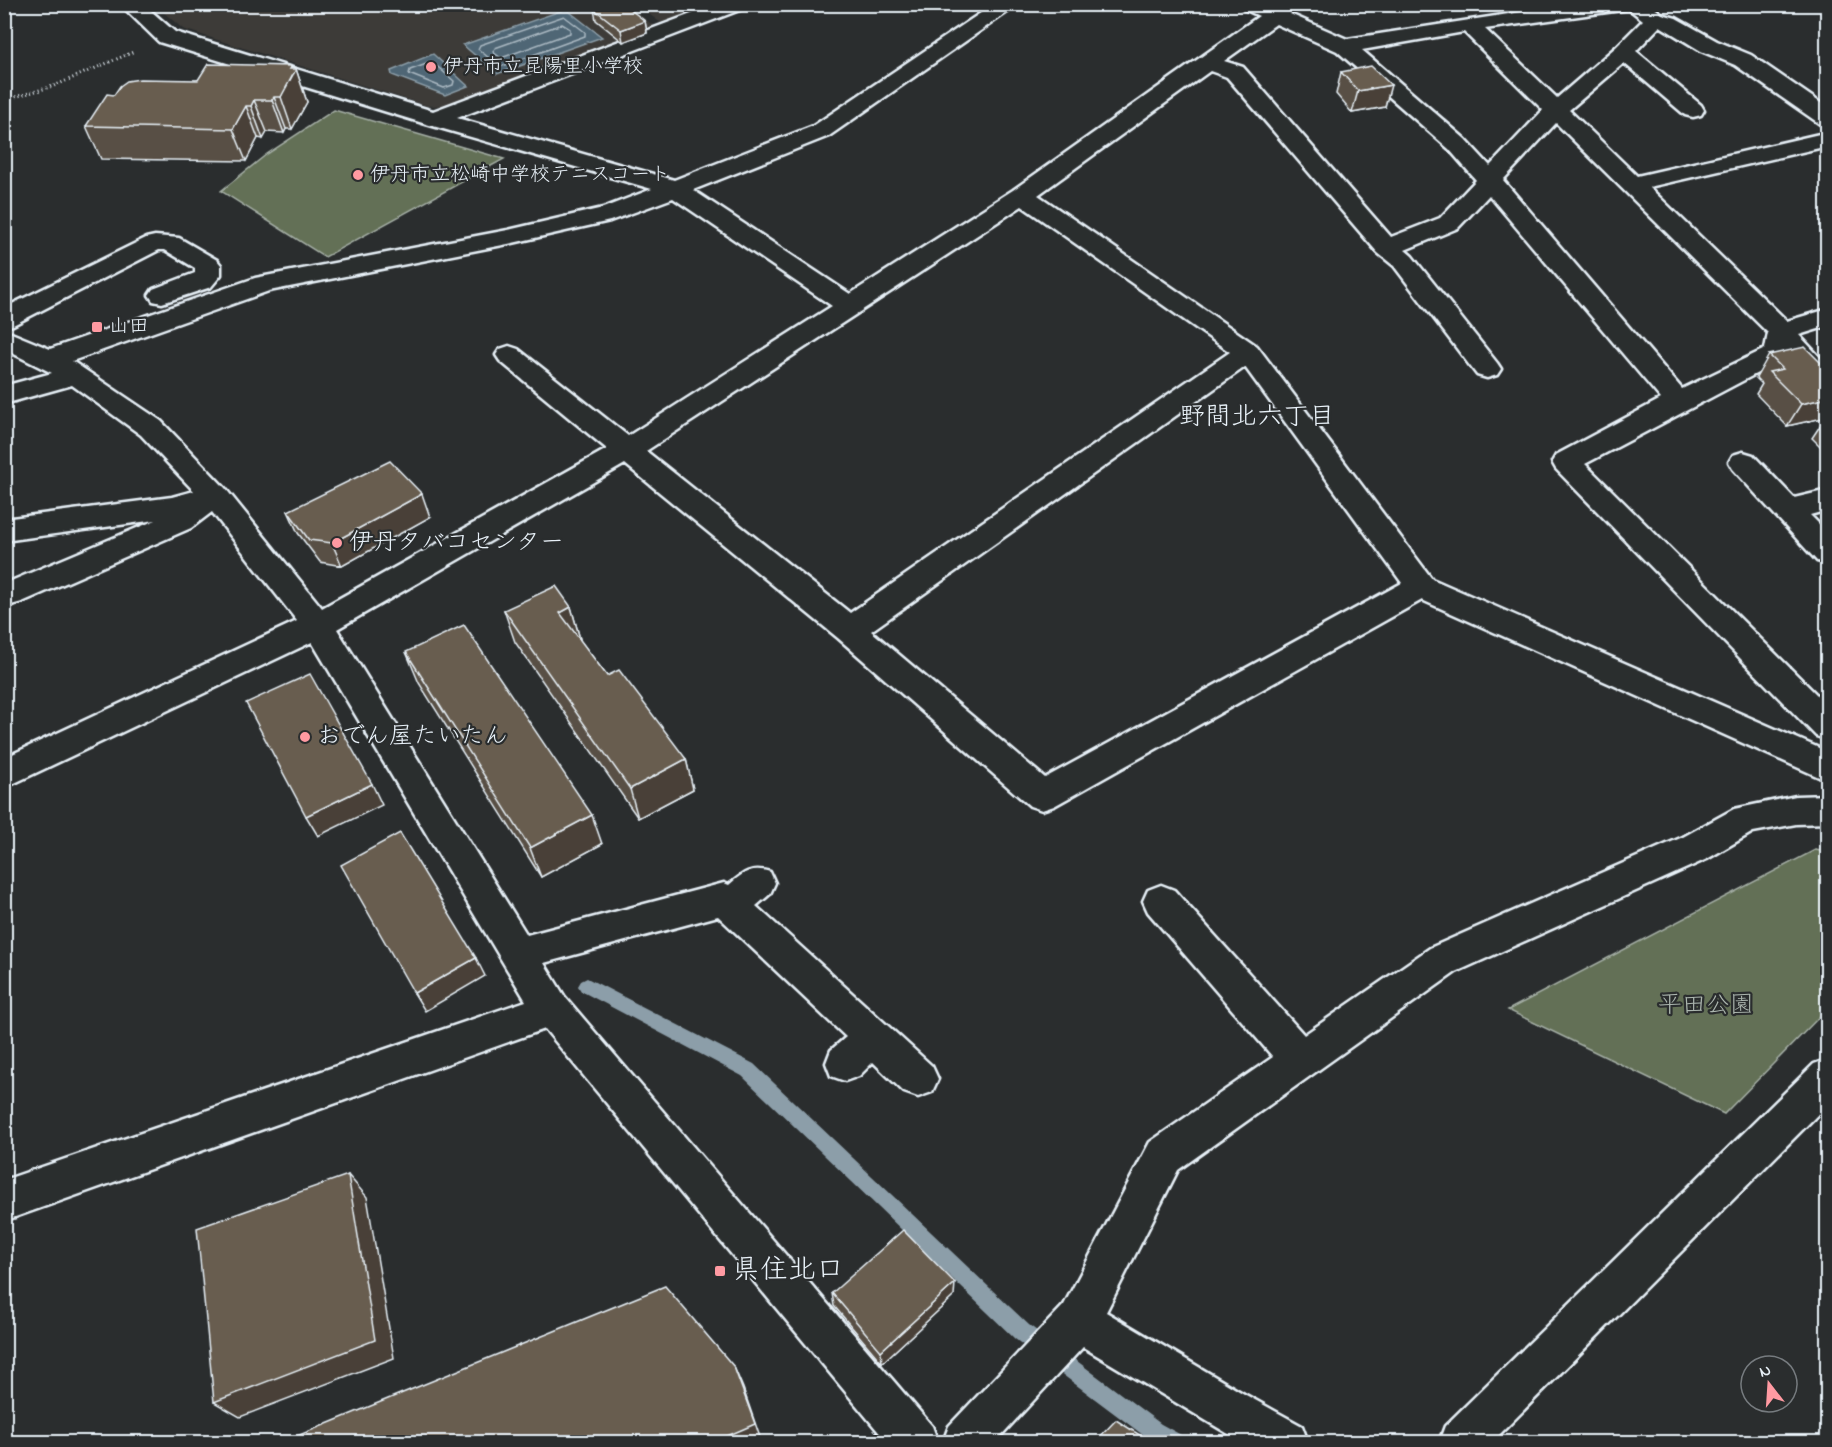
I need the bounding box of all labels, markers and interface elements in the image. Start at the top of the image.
place label: 伊丹市立昆陽里小学校 [443,53,643,82]
marker: 伊丹市立昆陽里小学校 [424,60,438,74]
place label: 伊丹市立松崎中学校テニスコート [370,161,670,190]
marker: 伊丹市立松崎中学校テニスコート [351,168,365,182]
place label: 山田 [109,313,149,342]
marker: 山田 [90,320,104,334]
district label: 野間北六丁目 [1179,399,1335,437]
place label: 伊丹タバコセンター [349,526,564,561]
marker: 伊丹タバコセンター [330,536,344,550]
place label: おでん屋たいたん [317,720,508,755]
marker: おでん屋たいたん [298,730,312,744]
park label: 平田公園 [1658,989,1754,1024]
place label: 県住北口 [732,1251,844,1292]
marker: 県住北口 [713,1264,727,1278]
north arrow [1739,1354,1799,1414]
text: N [1757,1358,1774,1385]

